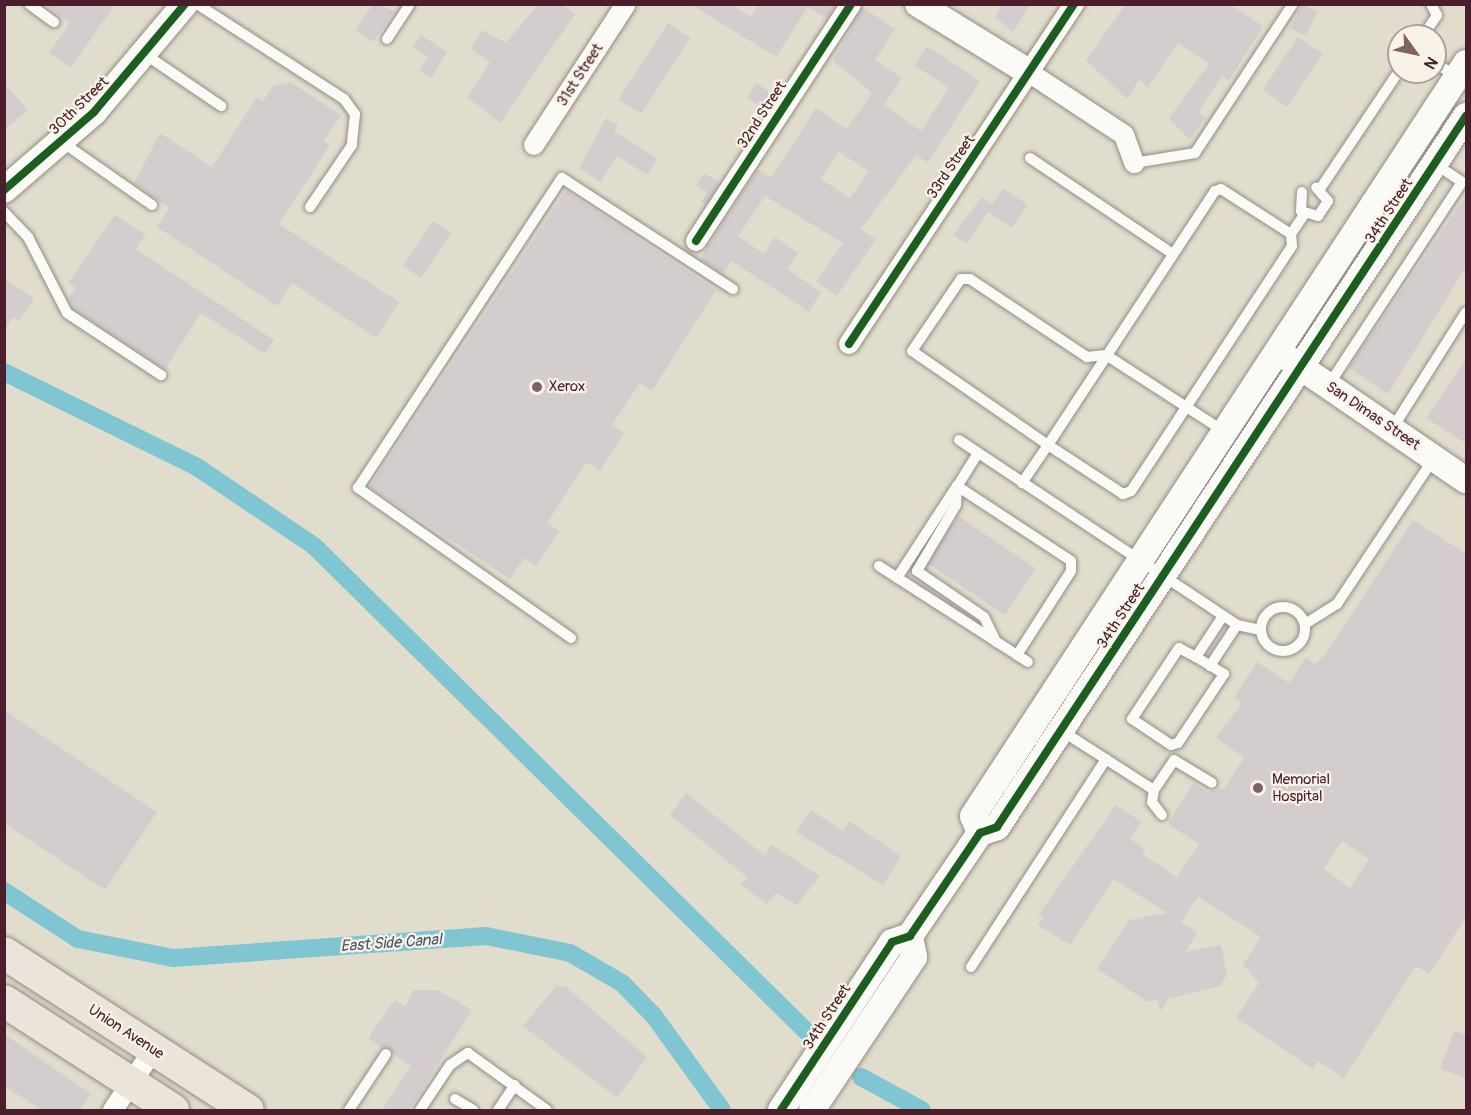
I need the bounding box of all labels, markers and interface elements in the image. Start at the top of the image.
north arrow [1387,24,1447,84]
street label: 31st Street [553,40,607,110]
text: N [1419,53,1442,73]
street label: 30th Street [46,73,112,139]
street label: 32nd Street [734,78,790,152]
street label: 33rd Street [923,132,979,202]
street label: 34th Street [1361,175,1417,247]
place label: Xerox [549,378,585,396]
street label: San Dimas Street [1323,378,1423,454]
marker: Xerox [530,380,544,394]
street label: 34th Street [1093,580,1149,652]
place label: Memorial Hospital [1272,770,1330,805]
marker: Memorial Hospital [1249,779,1267,797]
water label: East Side Canal [340,930,442,956]
street label: 34th Street [799,981,855,1053]
street label: Union Avenue [85,1001,167,1063]

